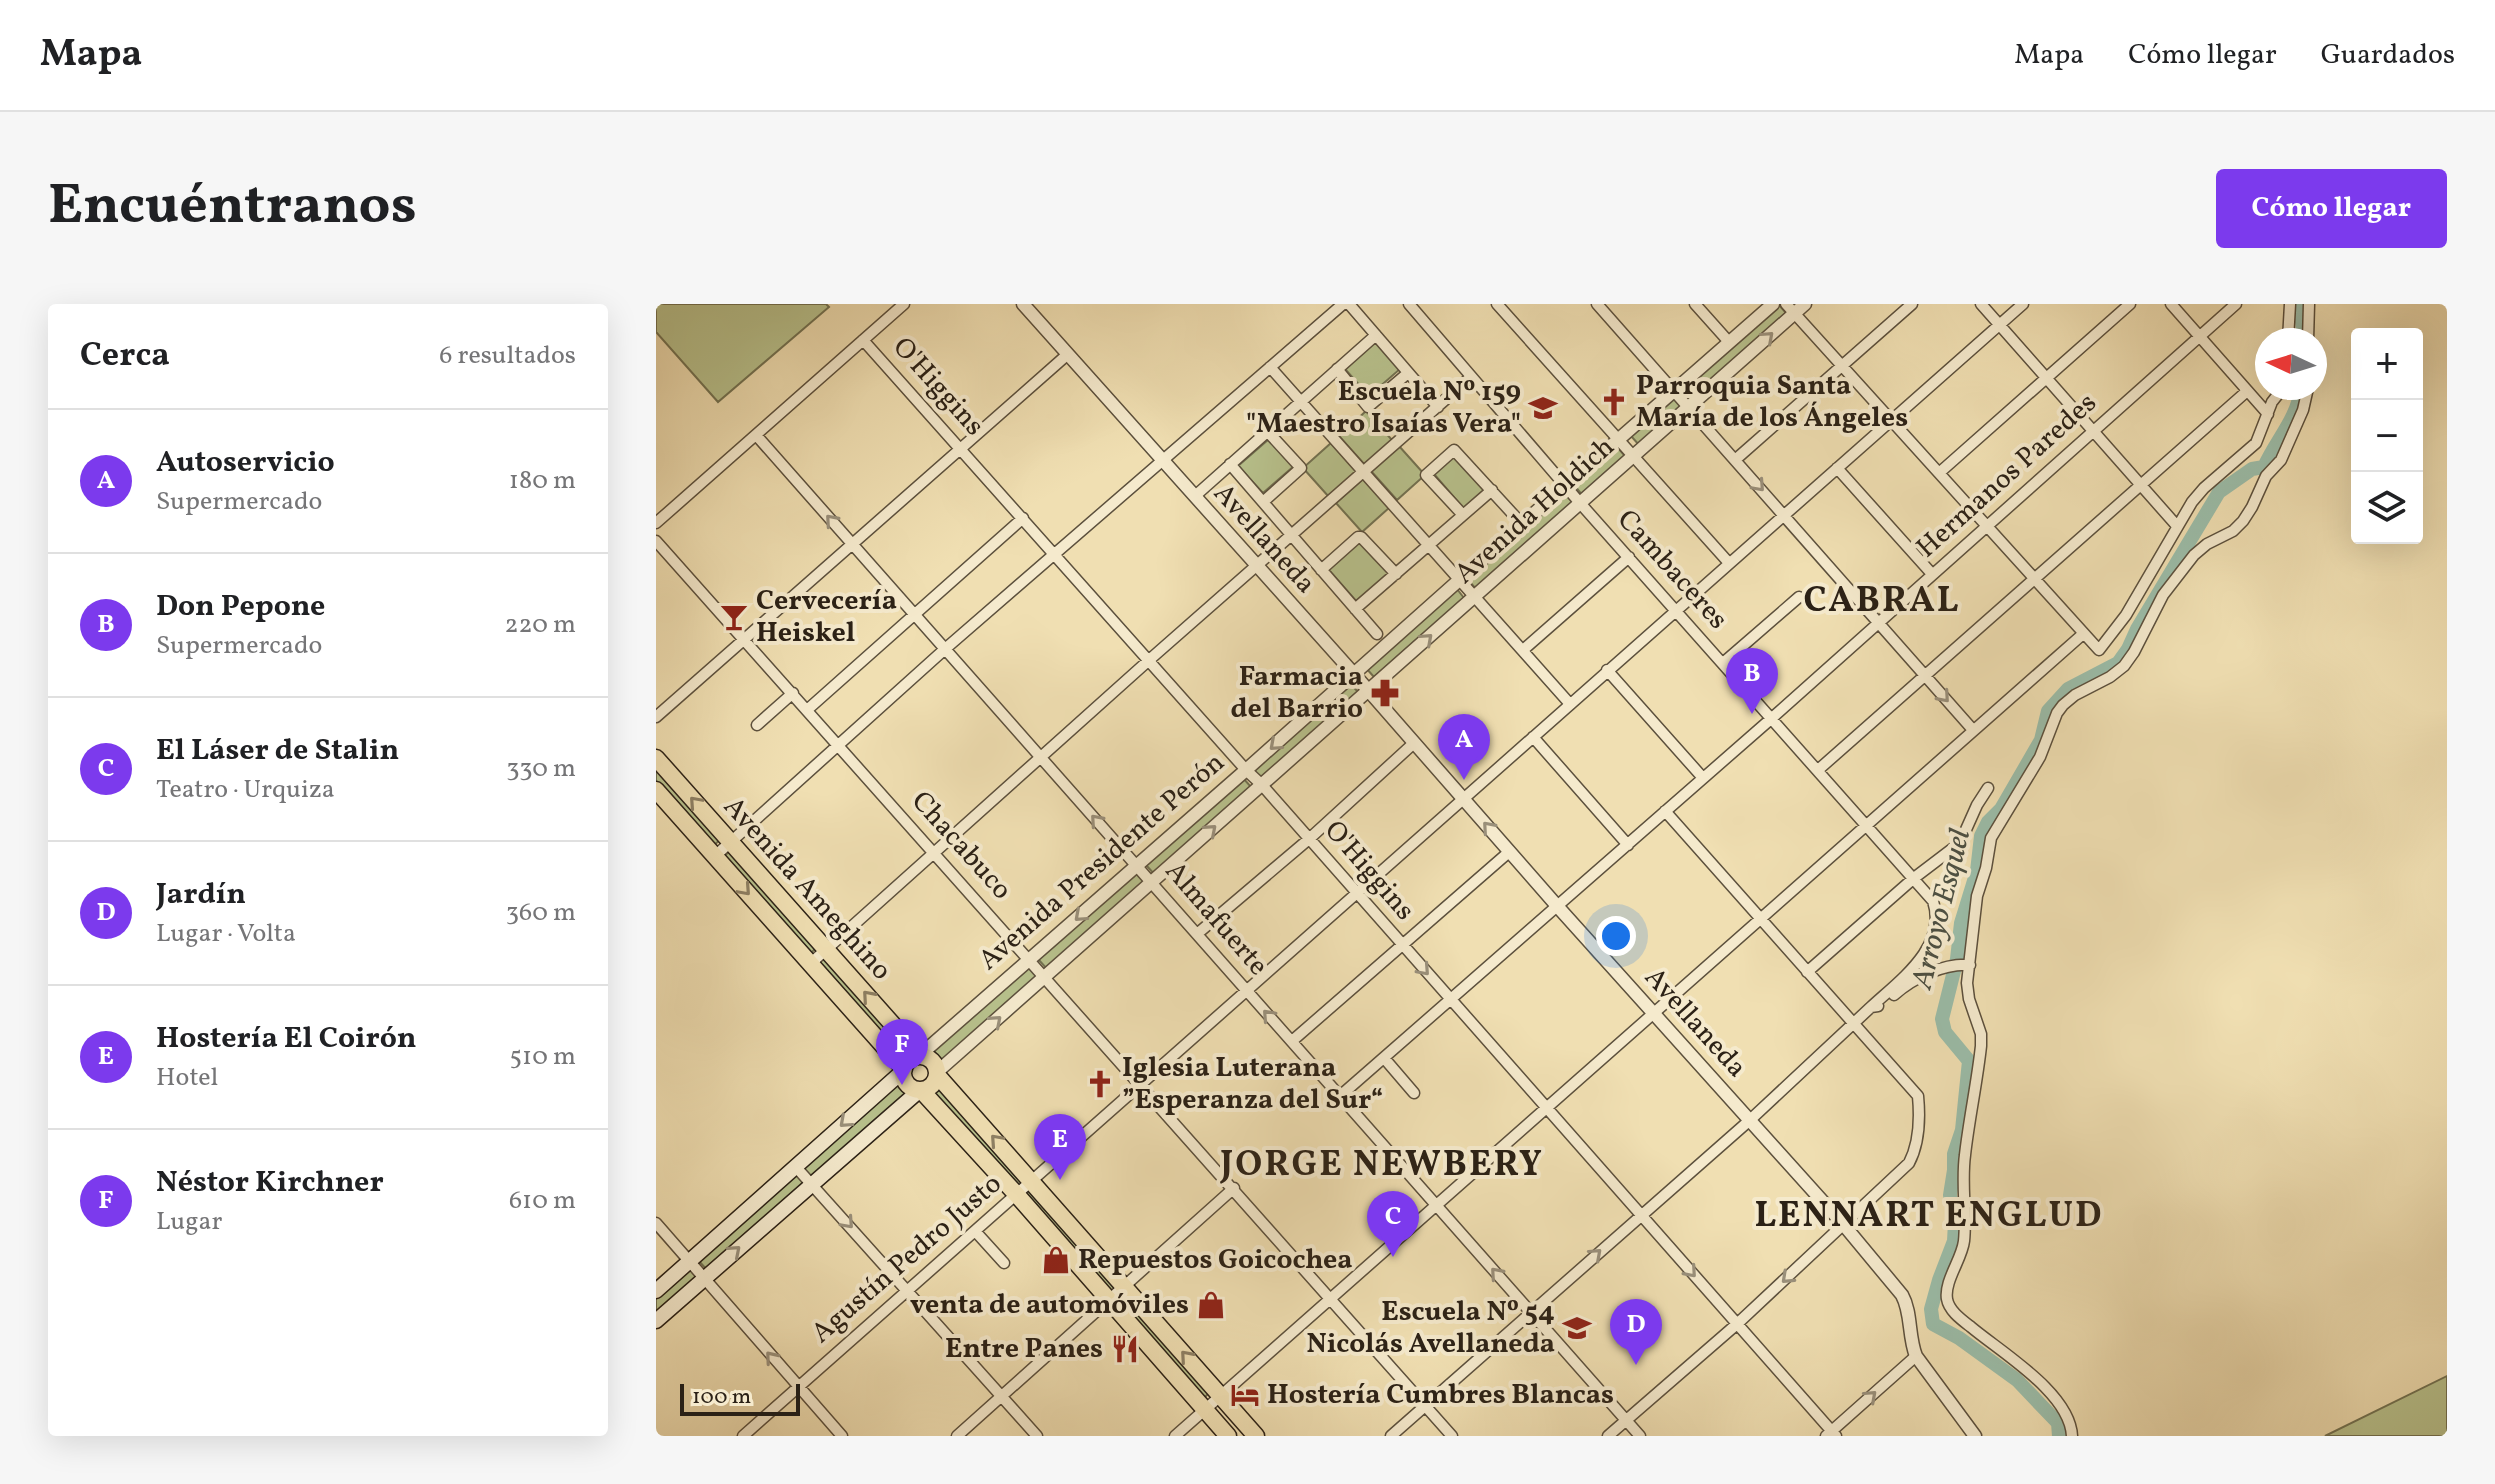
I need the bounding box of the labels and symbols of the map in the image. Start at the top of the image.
north arrow [2255,328,2327,400]
street label: O'Higgins [883,329,993,445]
one-way arrow [1759,332,1774,346]
place label: Parroquia Santa María de los Ángeles [1636,367,1908,438]
place label: Escuela Nº 159 "Maestro Isaías Vera" [1246,373,1521,444]
street label: Hermanos Paredes [1908,384,2106,568]
church icon: Parroquia Santa María de los Ángeles [1599,387,1629,417]
school or university icon: Escuela Nº 159 "Maestro Isaías Vera" [1528,393,1558,423]
street label: Avenida Holdich [1446,429,1624,593]
street label: Avellaneda [1204,475,1324,603]
one-way arrow [1749,477,1764,492]
street label: Cambaceres [1608,502,1736,638]
one-way arrow [827,514,841,529]
district label: CABRAL [1803,577,1961,627]
place label: Cervecería Heiskel [756,582,897,653]
bar icon: Cervecería Heiskel [719,602,749,632]
one-way arrow [1417,634,1432,649]
pin: B [1726,648,1778,714]
place label: Farmacia del Barrio [1230,658,1363,729]
pharmacy icon: Farmacia del Barrio [1370,678,1400,708]
one-way arrow [1934,688,1949,703]
pin: A [1438,714,1490,780]
one-way arrow [1269,735,1284,749]
street label: Avenida Presidente Perón [971,744,1233,980]
street label: Chacabuco [902,783,1020,909]
street label: Avenida Ameghino [714,789,900,989]
one-way arrow [690,796,705,811]
street label: O'Higgins [1315,813,1423,929]
one-way arrow [1091,814,1106,829]
one-way arrow [1483,822,1498,837]
water label: Arroyo Esquel [1902,824,1982,994]
one-way arrow [1202,825,1216,839]
street label: Almafuerte [1155,853,1277,985]
one-way arrow [735,881,750,896]
one-way arrow [1074,907,1089,921]
your location [1596,916,1636,956]
street label: Avellaneda [1635,959,1755,1087]
one-way arrow [1414,961,1428,976]
one-way arrow [863,991,877,1006]
one-way arrow [1263,1009,1278,1024]
one-way arrow [986,1016,1001,1031]
pin: F [876,1019,928,1085]
place label: Iglesia Luterana ”Esperanza del Sur“ [1122,1049,1383,1120]
church icon: Iglesia Luterana ”Esperanza del Sur“ [1085,1069,1115,1099]
one-way arrow [839,1112,854,1127]
pin: E [1034,1114,1086,1180]
one-way arrow [991,1135,1005,1150]
district label: JORGE NEWBERY [1219,1141,1544,1191]
street label: Agustín Pedro Justo [803,1165,1011,1353]
pin: C [1367,1191,1419,1257]
district label: LENNART ENGLUD [1754,1192,2104,1242]
one-way arrow [838,1214,853,1229]
place label: Repuestos Goicochea [1078,1241,1353,1280]
shop icon: Repuestos Goicochea [1041,1245,1071,1275]
one-way arrow [726,1246,741,1261]
one-way arrow [1587,1249,1602,1263]
one-way arrow [1681,1262,1695,1277]
one-way arrow [1491,1267,1505,1282]
one-way arrow [1781,1268,1796,1282]
place label: venta de automóviles [910,1286,1189,1325]
shop icon: venta de automóviles [1196,1290,1226,1320]
place label: Escuela Nº 54 Nicolás Avellaneda [1306,1293,1555,1364]
pin: D [1610,1299,1662,1365]
school or university icon: Escuela Nº 54 Nicolás Avellaneda [1562,1313,1592,1343]
place label: Entre Panes [945,1330,1103,1369]
restaurant icon: Entre Panes [1110,1334,1140,1364]
one-way arrow [766,1351,781,1366]
one-way arrow [1181,1351,1196,1366]
place label: Hostería Cumbres Blancas [1267,1376,1614,1415]
scale bar [680,1380,800,1416]
hotel icon: Hostería Cumbres Blancas [1230,1380,1260,1410]
one-way arrow [1861,1391,1876,1406]

